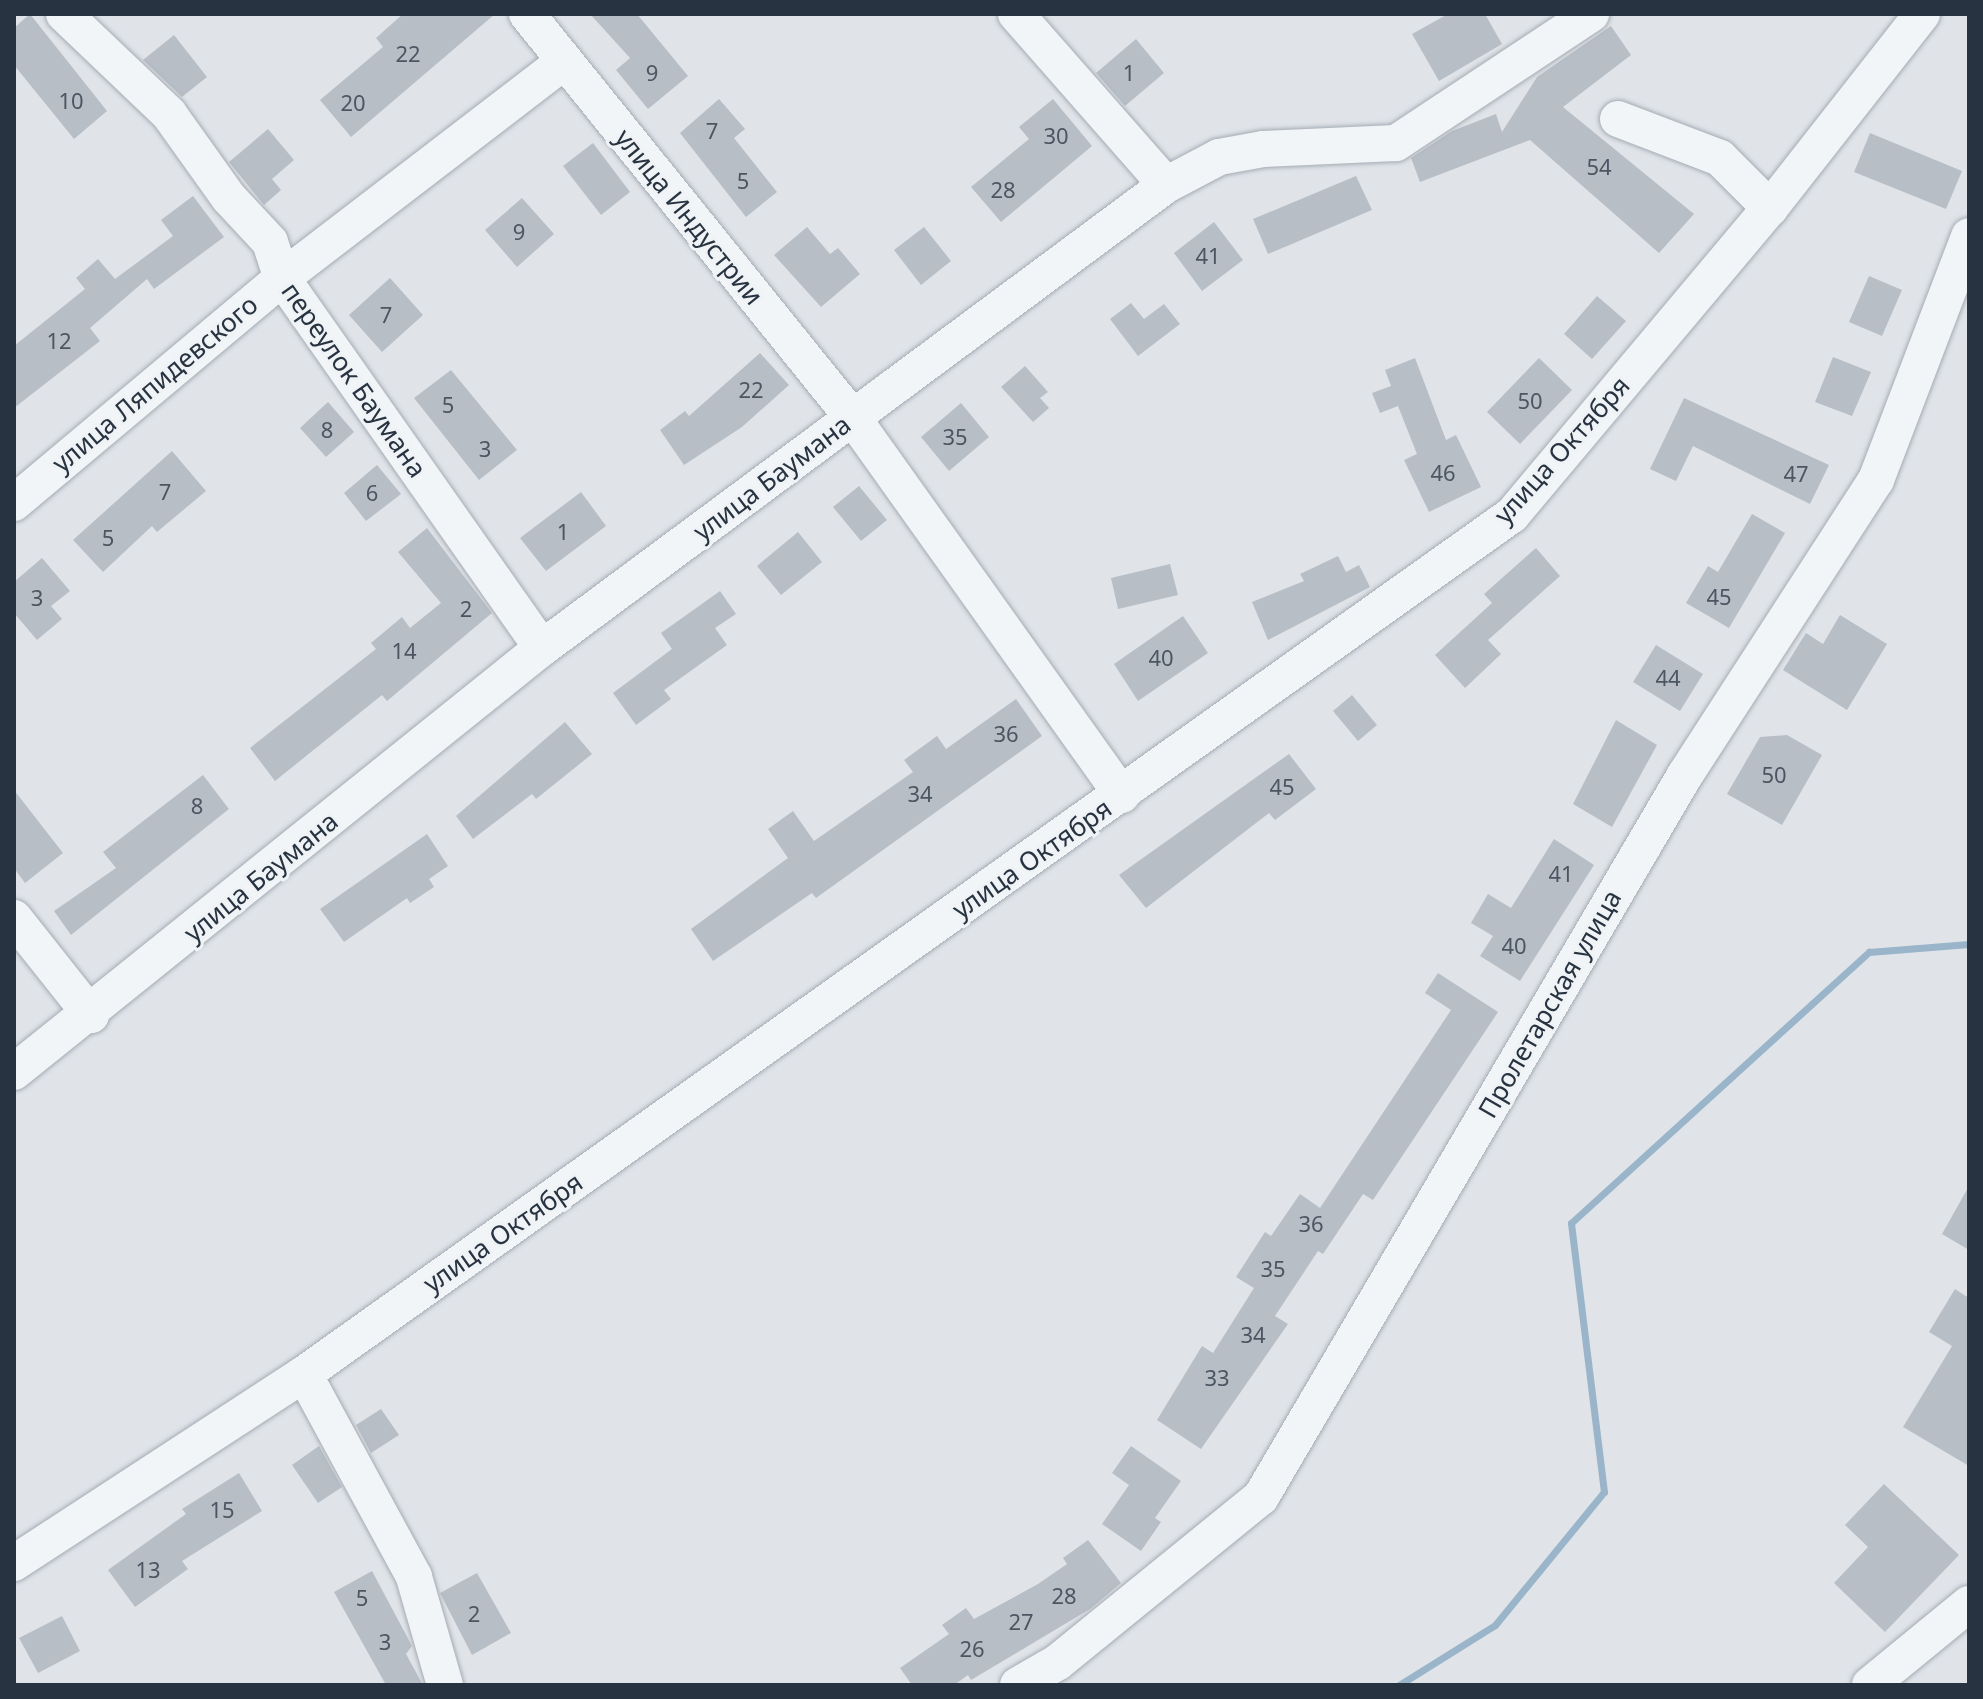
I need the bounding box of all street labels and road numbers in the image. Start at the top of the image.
street label: улица Индустрии [608,123,770,311]
street label: переулок Баумана [275,276,433,484]
street label: улица Ляпидевского [46,289,264,479]
street label: улица Октября [1488,370,1636,530]
street label: улица Баумана [687,409,857,547]
street label: улица Октября [946,793,1118,925]
street label: улица Баумана [178,805,344,949]
street label: Пролетарская улица [1472,884,1628,1124]
street label: улица Октября [417,1167,589,1299]

